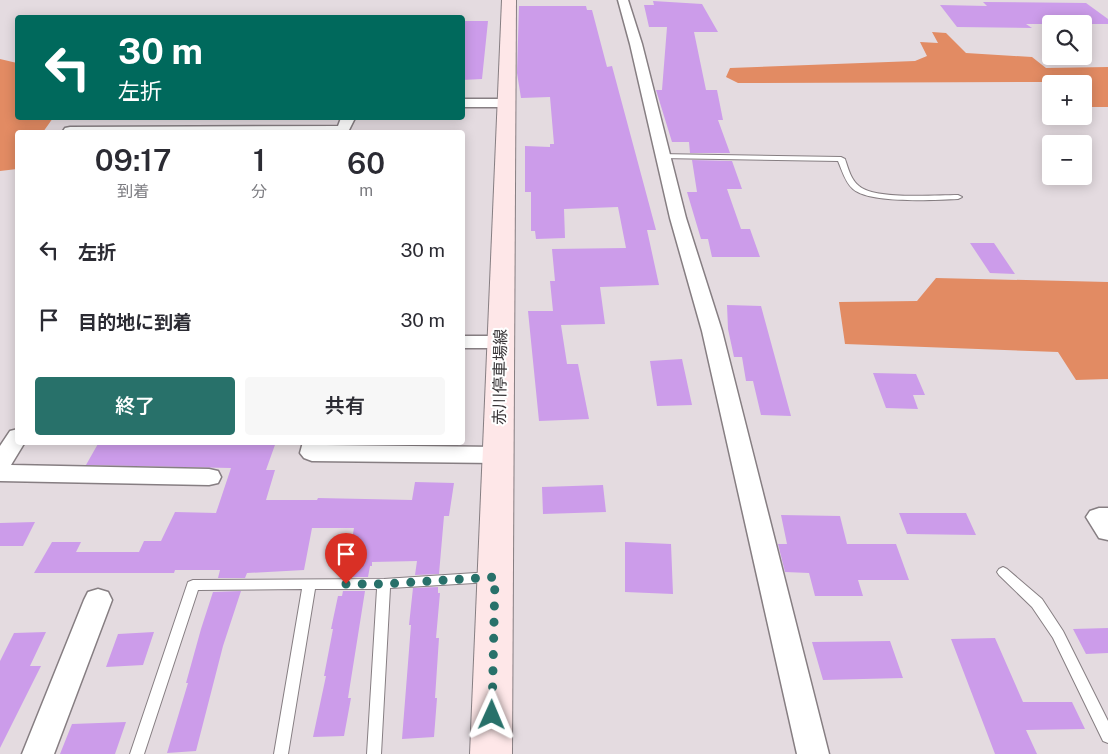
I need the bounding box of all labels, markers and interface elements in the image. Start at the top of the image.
map controls [1042,15,1092,185]
button: search [1042,15,1092,65]
text: 30 m [118,31,203,72]
icon: left [35,35,100,100]
button: + [1042,75,1092,125]
text: 左折 [118,78,162,104]
button: − [1042,135,1092,185]
text: 09:17 [95,142,171,178]
text: 1 [253,142,265,178]
text: 60 [347,145,385,181]
text: m [359,181,373,200]
text: 到着 [117,182,149,201]
text: 分 [251,182,267,201]
icon: left [35,236,63,264]
text: 30 m [400,239,445,261]
text: 左折 [78,241,116,263]
icon: arrive [35,306,63,334]
text: 30 m [400,309,445,331]
text: 目的地に到着 [78,311,192,333]
street label: 赤川停車場線 [490,329,510,425]
button: 終了 [35,377,235,435]
button: 共有 [245,377,445,435]
pin [325,533,367,584]
icon: arrive [332,540,360,568]
position arrow [465,688,517,740]

